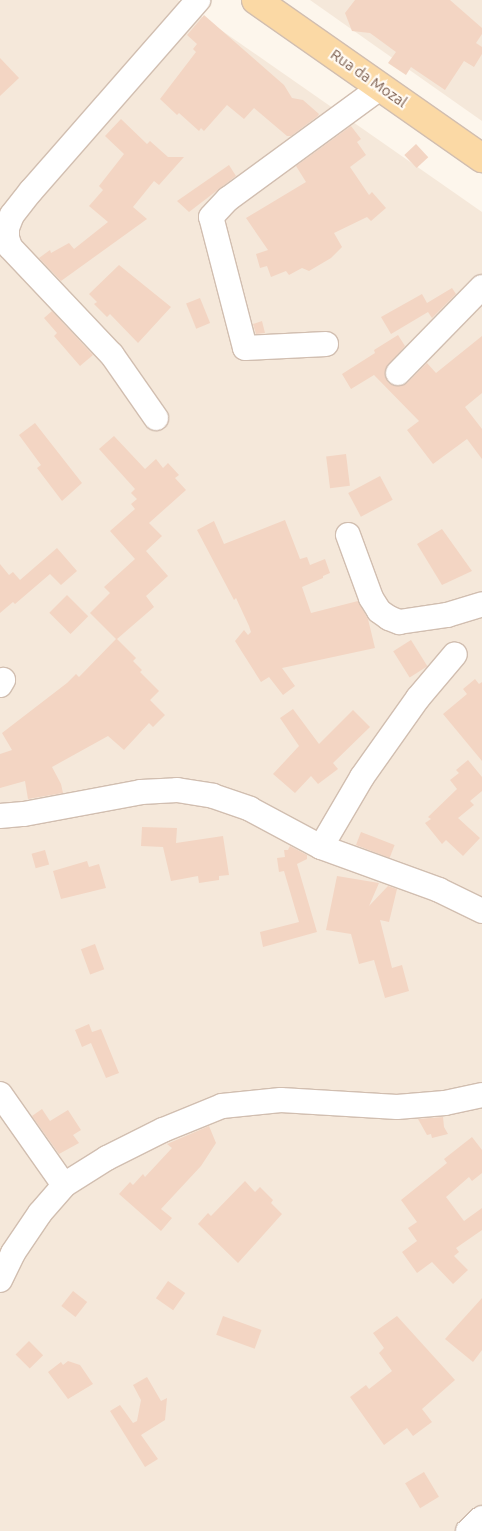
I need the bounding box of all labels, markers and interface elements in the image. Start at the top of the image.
street label: Rua da Mozal [327,45,411,111]

